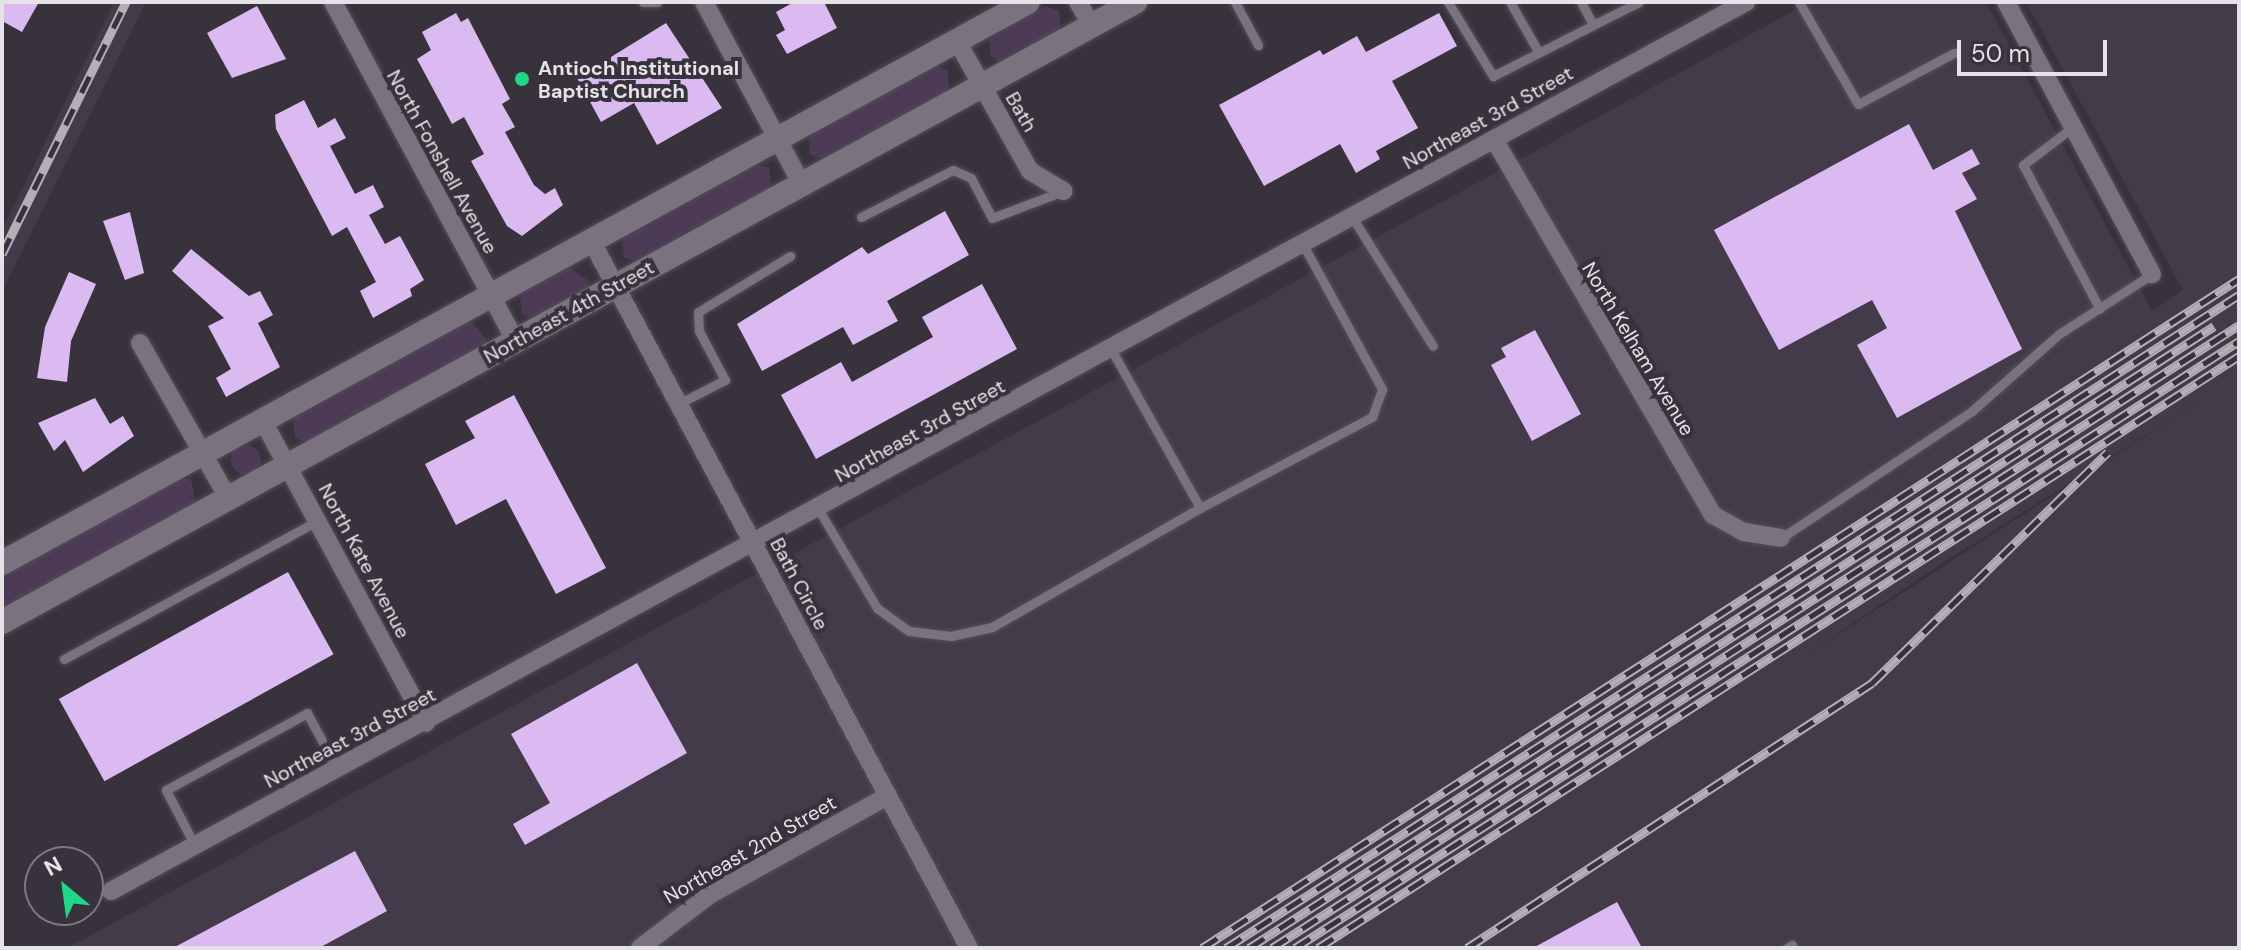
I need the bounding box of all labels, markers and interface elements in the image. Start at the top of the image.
scale bar [1961,24,2111,74]
text: 50 m [1971,38,2030,69]
place label: Antioch Institutional Baptist Church [538,56,739,103]
street label: Northeast 3rd Street [1399,61,1577,175]
street label: North Fonshell Avenue [381,66,503,258]
marker: Antioch Institutional Baptist Church [513,70,531,88]
street label: Bath [1000,88,1042,136]
street label: Northeast 4th Street [480,255,658,369]
street label: North Kelham Avenue [1577,258,1699,440]
street label: Northeast 3rd Street [831,374,1009,488]
street label: North Kate Avenue [313,480,415,642]
street label: Bath Circle [765,534,833,634]
street label: Northeast 3rd Street [260,683,440,793]
street label: Northeast 2nd Street [660,791,840,909]
north arrow [24,846,104,926]
text: N [39,850,67,883]

